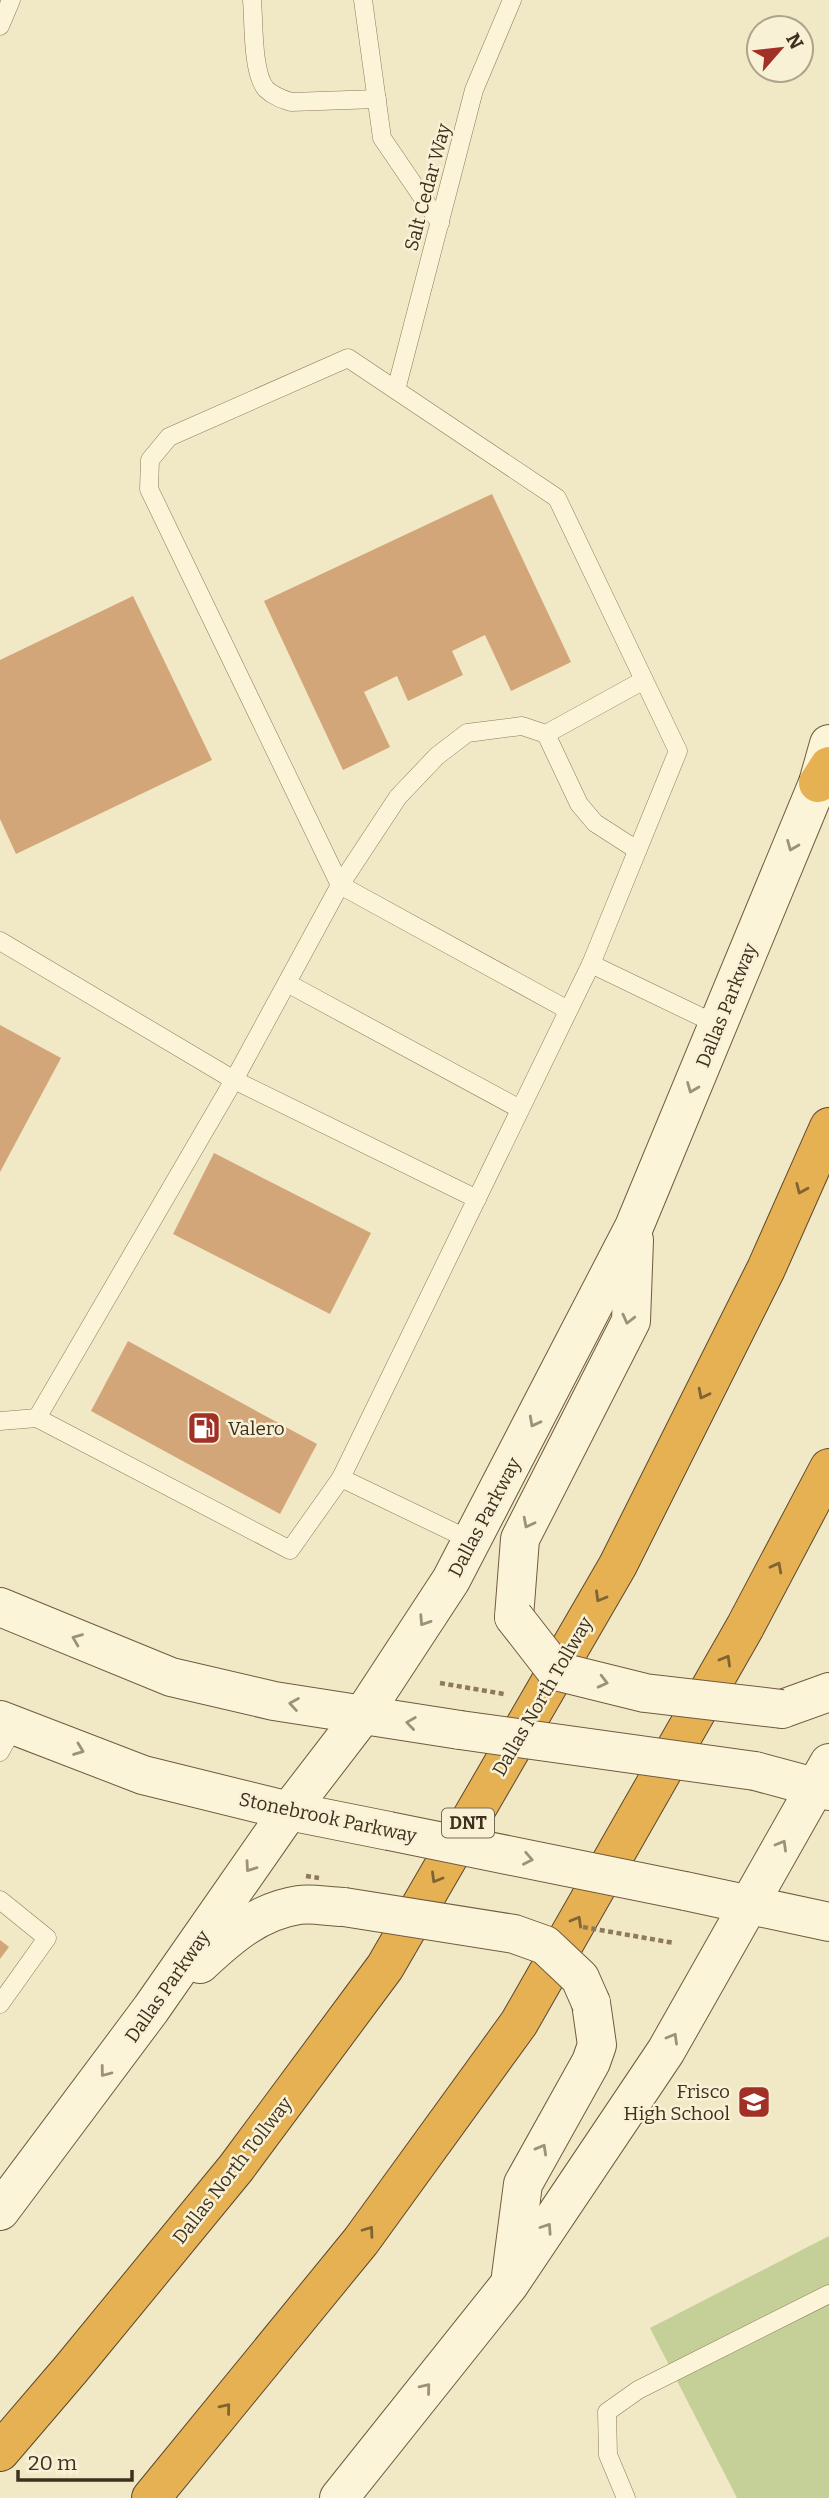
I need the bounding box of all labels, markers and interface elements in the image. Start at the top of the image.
north arrow [745,14,815,84]
text: N [781,29,808,53]
street label: Salt Cedar Way [399,120,456,253]
one-way arrow [786,840,800,852]
street label: Dallas Parkway [691,939,762,1071]
one-way arrow [686,1082,700,1094]
one-way arrow [795,1182,809,1194]
one-way arrow [622,1313,636,1325]
one-way arrow [698,1387,712,1399]
fuel station icon: Valero [185,1409,223,1447]
one-way arrow [529,1415,542,1427]
place label: Valero [228,1417,285,1440]
street label: Dallas Parkway [443,1453,526,1581]
one-way arrow [523,1516,537,1528]
one-way arrow [768,1562,782,1574]
one-way arrow [595,1589,608,1602]
street label: Dallas North Tollway [487,1612,598,1780]
one-way arrow [420,1613,433,1626]
one-way arrow [72,1633,84,1647]
one-way arrow [718,1654,731,1667]
one-way arrow [597,1674,609,1689]
one-way arrow [288,1697,300,1712]
one-way arrow [405,1715,417,1730]
one-way arrow [72,1742,84,1756]
street label: Stonebrook Parkway [237,1787,420,1848]
road number: DNT [442,1809,494,1838]
one-way arrow [774,1840,787,1853]
one-way arrow [522,1850,534,1865]
one-way arrow [246,1859,258,1872]
one-way arrow [431,1871,444,1884]
one-way arrow [569,1916,582,1928]
street label: Dallas Parkway [120,1925,215,2047]
one-way arrow [665,2033,678,2046]
one-way arrow [100,2064,113,2077]
place label: Frisco High School [624,2080,730,2125]
school or university icon: Frisco High School [735,2083,773,2121]
street label: Dallas North Tollway [168,2091,298,2248]
one-way arrow [534,2143,547,2156]
one-way arrow [539,2223,552,2236]
one-way arrow [360,2226,373,2239]
one-way arrow [418,2384,431,2396]
one-way arrow [218,2403,230,2416]
scale bar [18,2438,131,2482]
text: 20 m [28,2450,77,2476]

